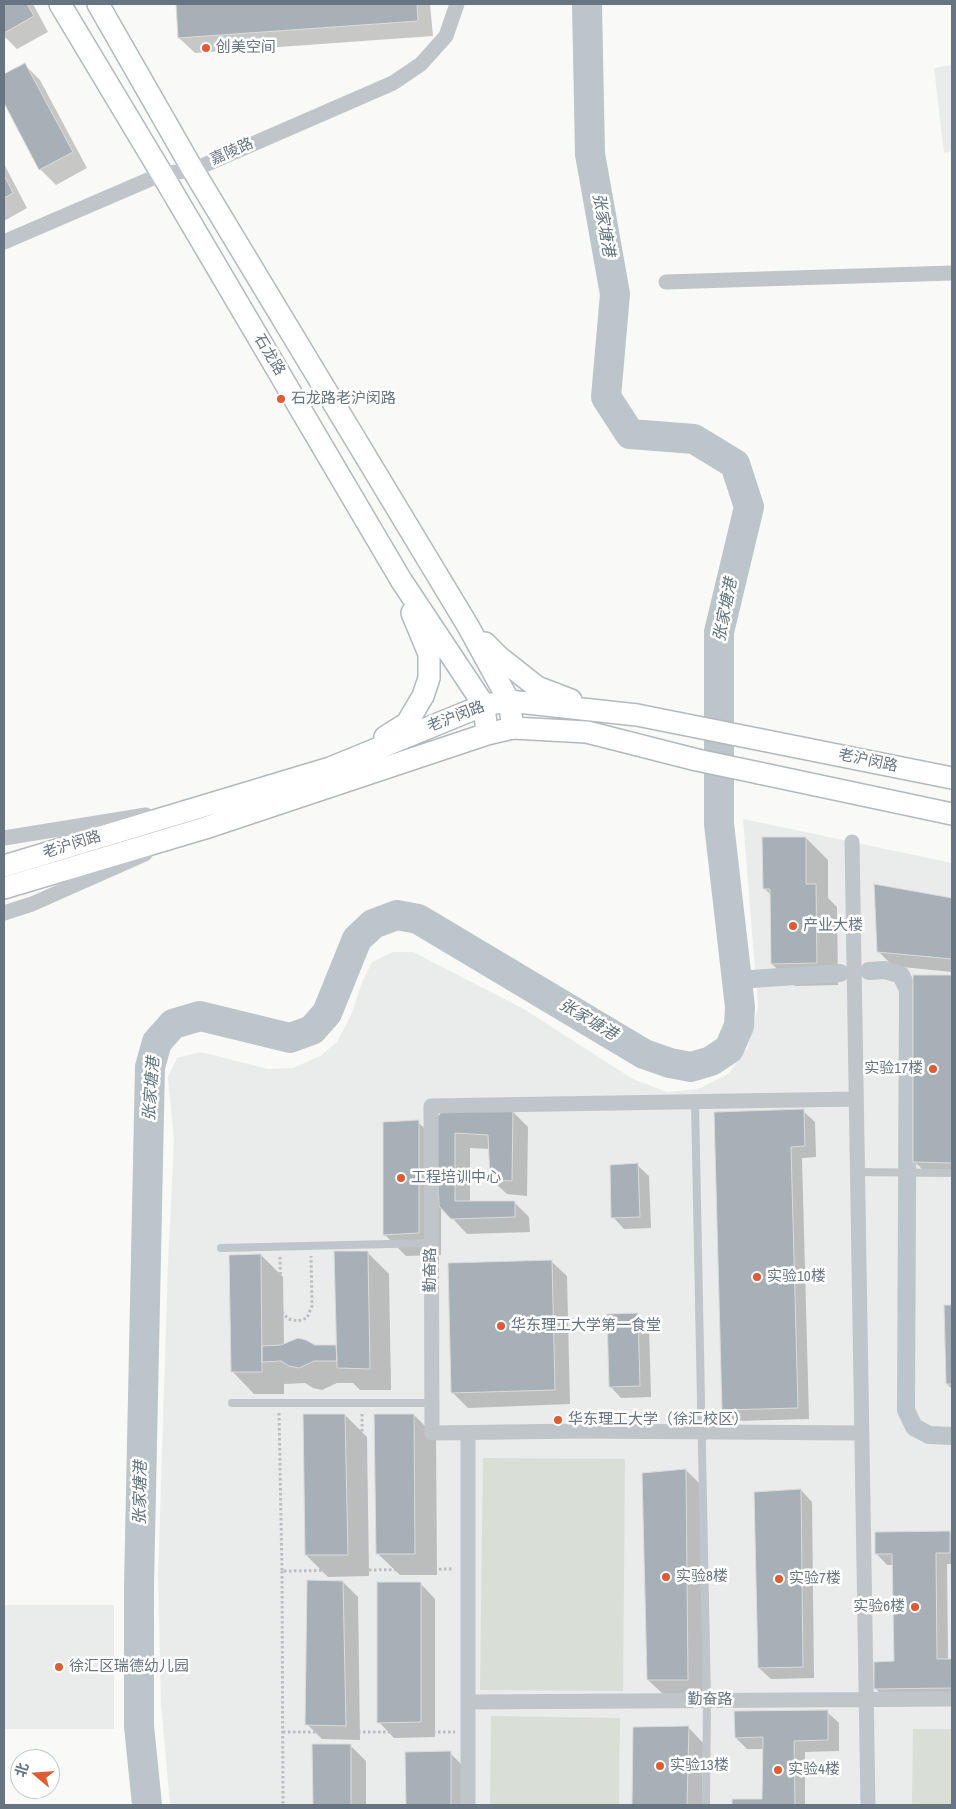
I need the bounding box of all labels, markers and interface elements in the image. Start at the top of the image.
place label: 创美空间 [216,39,276,57]
marker: 创美空间 [200,42,212,54]
street label: 嘉陵路 [208,135,256,169]
water label: 张家塘港 [588,192,618,258]
street label: 石龙路 [250,331,288,379]
place label: 石龙路老沪闵路 [291,390,396,408]
marker: 石龙路老沪闵路 [275,393,287,405]
water label: 张家塘港 [710,577,742,643]
street label: 老沪闵路 [425,698,487,736]
street label: 老沪闵路 [837,746,899,776]
street label: 老沪闵路 [41,828,103,862]
place label: 产业大楼 [803,917,863,935]
marker: 产业大楼 [787,920,799,932]
water label: 张家塘港 [556,995,620,1045]
water label: 张家塘港 [140,1056,164,1122]
place label: 实验17楼 [864,1060,923,1078]
marker: 实验17楼 [927,1063,939,1075]
place label: 工程培训中心 [411,1169,501,1187]
marker: 工程培训中心 [395,1172,407,1184]
street label: 勤奋路 [422,1248,440,1292]
place label: 实验10楼 [767,1268,826,1286]
marker: 实验10楼 [751,1271,763,1283]
place label: 华东理工大学第一食堂 [511,1317,661,1335]
marker: 华东理工大学第一食堂 [495,1320,507,1332]
place label: 华东理工大学（徐汇校区） [568,1411,748,1429]
marker: 华东理工大学（徐汇校区） [552,1414,564,1426]
water label: 张家塘港 [131,1461,151,1525]
place label: 实验8楼 [676,1568,728,1586]
place label: 实验7楼 [789,1570,841,1588]
marker: 实验8楼 [660,1571,672,1583]
marker: 实验7楼 [773,1573,785,1585]
place label: 实验6楼 [853,1598,905,1616]
marker: 实验6楼 [909,1601,921,1613]
place label: 徐汇区瑞德幼儿园 [69,1658,189,1676]
marker: 徐汇区瑞德幼儿园 [53,1661,65,1673]
street label: 勤奋路 [688,1691,732,1709]
north arrow [10,1749,60,1799]
place label: 实验13楼 [670,1757,729,1775]
text: 北 [11,1760,32,1779]
marker: 实验13楼 [654,1760,666,1772]
place label: 实验4楼 [788,1761,840,1779]
marker: 实验4楼 [772,1764,784,1776]

